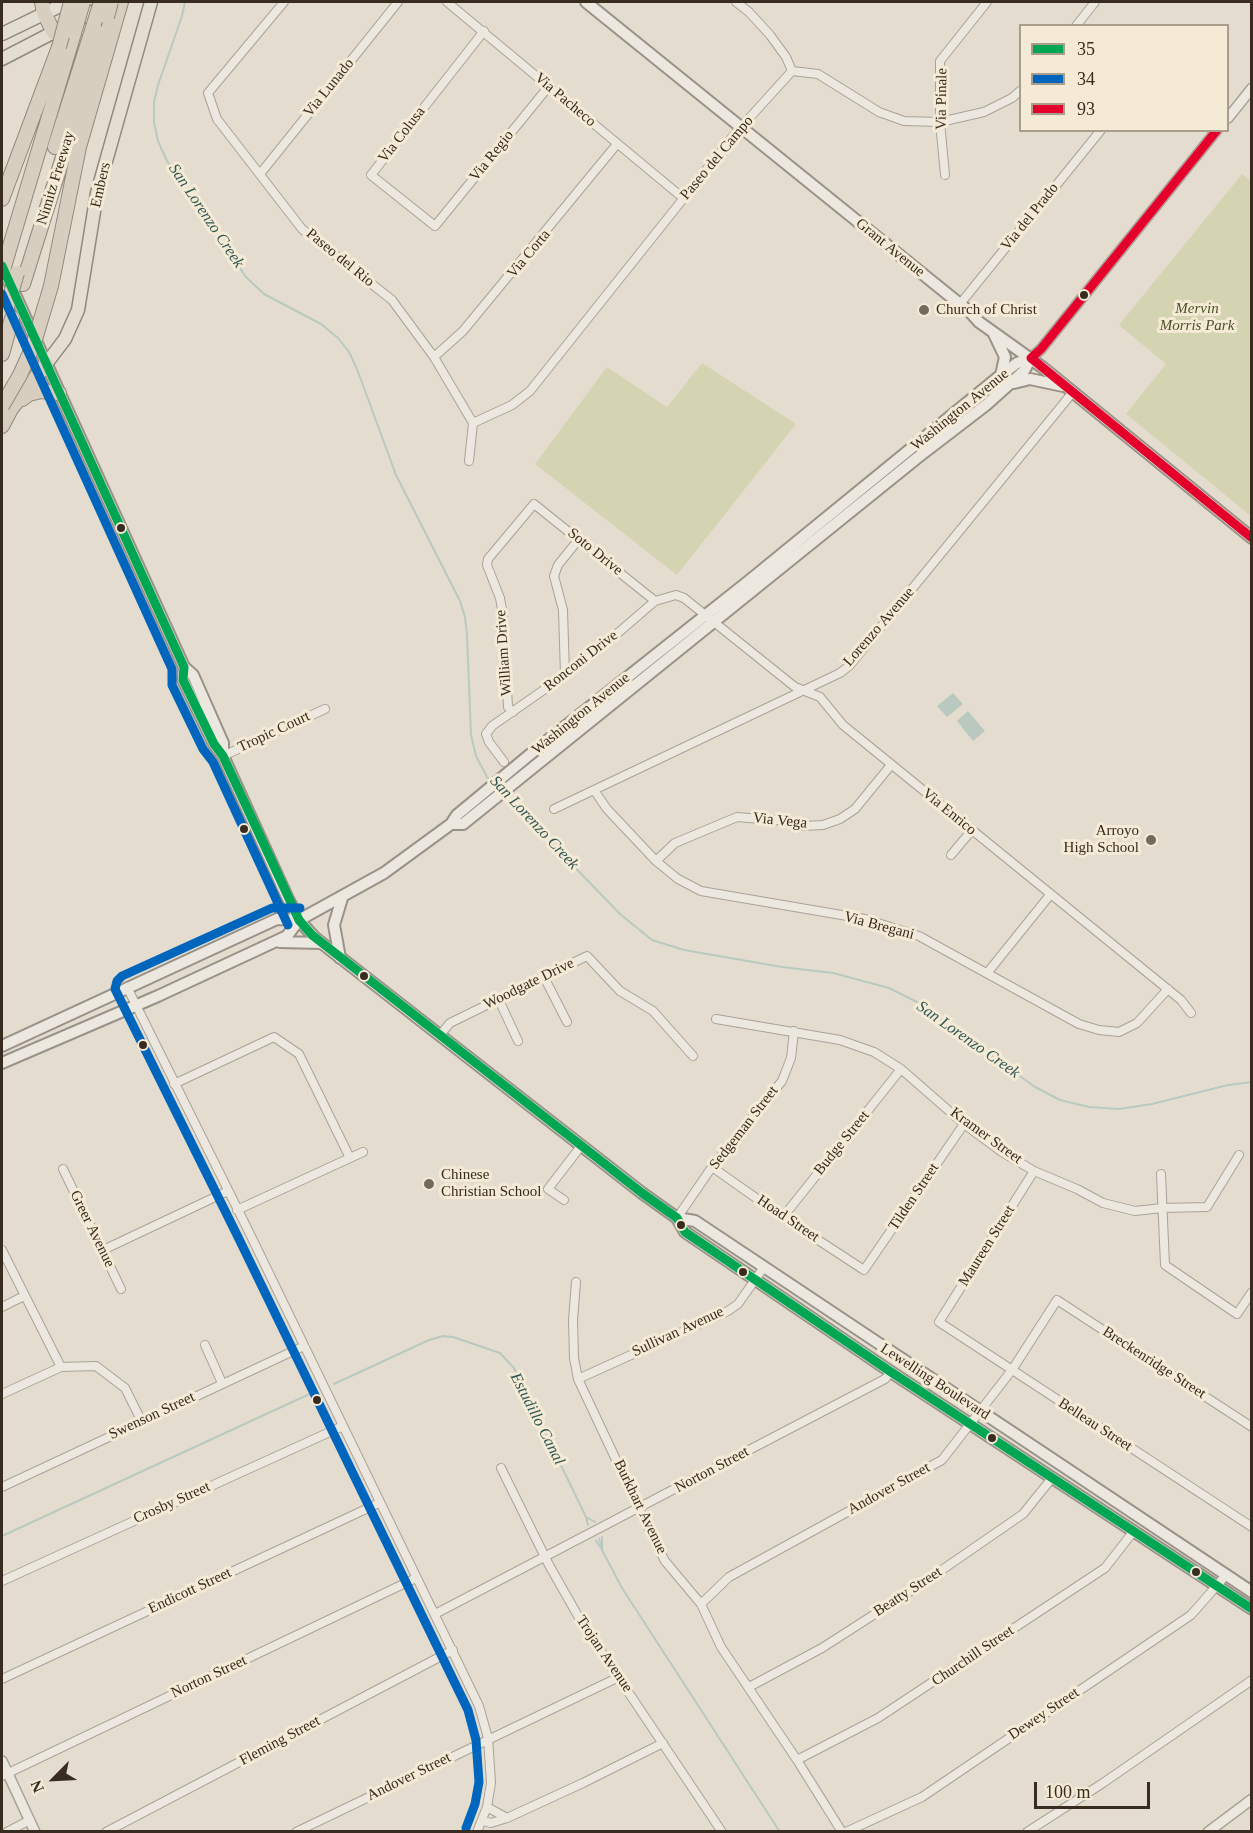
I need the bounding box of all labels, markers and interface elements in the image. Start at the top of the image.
legend [1019,24,1229,132]
text: 35 [1077,39,1095,59]
street label: Via Lunado [298,52,360,124]
street label: Via Pinale [932,65,952,133]
street label: Via Pacheco [527,66,603,134]
text: 34 [1077,69,1095,89]
text: 93 [1077,99,1095,119]
street label: Via Colusa [373,101,431,169]
street label: Paseo del Campo [671,106,763,210]
street label: Nimitz Freeway [32,124,80,232]
street label: Via Regio [465,126,519,186]
water label: San Lorenzo Creek [159,153,253,279]
street label: Embers [86,157,116,213]
street label: Via del Prado [994,176,1066,258]
street label: Grant Avenue [848,211,932,285]
street label: Paseo del Rio [298,222,382,294]
street label: Via Corta [502,224,556,284]
unlabelled marker [1078,289,1090,301]
park label: Mervin Morris Park [1158,300,1236,335]
place label: Church of Christ [936,301,1048,319]
marker: Church of Christ [917,303,931,317]
street label: Washington Avenue [901,360,1019,460]
unlabelled marker [115,522,127,534]
street label: Soto Drive [561,522,629,582]
street label: Lorenzo Avenue [836,579,922,675]
street label: William Drive [492,607,516,699]
street label: Ronconi Drive [537,624,625,698]
street label: Washington Avenue [522,664,640,764]
street label: Tropic Court [231,706,317,758]
water label: San Lorenzo Creek [480,766,588,880]
street label: Via Enrico [917,783,981,841]
street label: Via Vega [750,809,810,833]
place label: Arroyo High School [1055,822,1139,857]
unlabelled marker [238,823,250,835]
marker: Arroyo High School [1144,833,1158,847]
street label: Via Bregani [839,907,919,945]
street label: Woodgate Drive [475,952,583,1016]
unlabelled marker [358,970,370,982]
water label: San Lorenzo Creek [906,993,1030,1087]
unlabelled marker [137,1039,149,1051]
street label: Sedgeman Street [700,1075,788,1181]
street label: Kramer Street [942,1100,1030,1172]
street label: Budge Street [807,1102,877,1184]
street label: Tilden Street [882,1155,946,1239]
place label: Chinese Christian School [441,1166,555,1201]
marker: Chinese Christian School [422,1177,436,1191]
street label: Greer Avenue [63,1183,121,1275]
street label: Hoad Street [749,1188,827,1250]
street label: Maureen Street [951,1196,1023,1296]
unlabelled marker [675,1219,687,1231]
unlabelled marker [737,1266,749,1278]
street label: Sullivan Avenue [624,1300,732,1364]
street label: Breckenridge Street [1091,1318,1217,1408]
street label: Lewelling Boulevard [871,1336,999,1428]
water label: Estudillo Canal [503,1365,571,1473]
street label: Swenson Street [99,1385,205,1447]
street label: Belleau Street [1049,1391,1141,1459]
unlabelled marker [311,1394,323,1406]
unlabelled marker [986,1432,998,1444]
street label: Norton Street [666,1440,758,1500]
street label: Burkhart Avenue [606,1450,674,1564]
street label: Andover Street [839,1456,939,1522]
street label: Crosby Street [126,1476,218,1530]
street label: Beatty Street [865,1560,951,1624]
street label: Endicott Street [139,1561,241,1621]
unlabelled marker [1190,1566,1202,1578]
street label: Trojan Avenue [569,1608,639,1700]
street label: Churchill Street [923,1618,1023,1694]
street label: Norton Street [162,1649,256,1705]
street label: Dewey Street [1001,1681,1087,1747]
street label: Fleming Street [231,1709,329,1773]
street label: Andover Street [359,1746,459,1808]
north arrow [24,1749,84,1809]
scale bar [1037,1770,1152,1808]
text: N [27,1778,47,1795]
text: 100 m [1045,1782,1091,1802]

